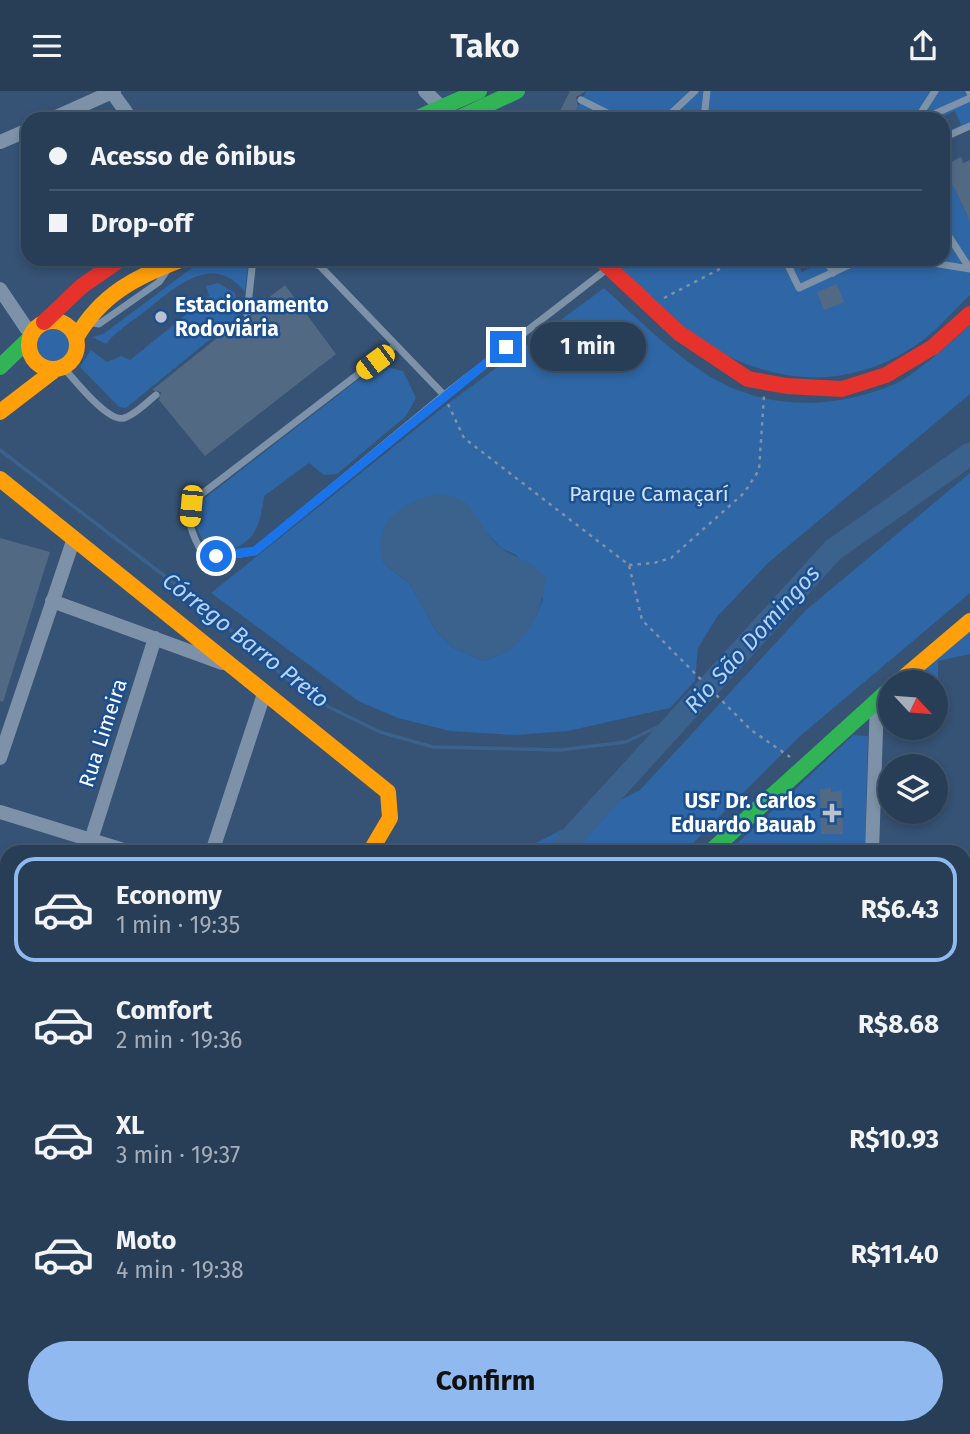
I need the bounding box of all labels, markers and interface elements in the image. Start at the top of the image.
icon: menu [28,27,66,65]
text: Tako [450,27,520,65]
icon: share [904,27,942,65]
text: Acesso de ônibus [91,141,296,172]
text: Drop-off [91,208,193,239]
place label: Estacionamento Rodoviária [175,292,329,342]
marker: Estacionamento Rodoviária [153,309,169,325]
callout: 1 min [530,323,646,371]
route end [490,331,522,363]
text: 1 min [560,332,616,360]
car [352,341,399,383]
park label: Parque Camaçarí [569,481,729,507]
car [179,484,204,528]
route start [200,540,232,572]
water label: Rio São Domingos [678,559,826,718]
water label: Córrego Barro Preto [157,566,335,714]
north arrow [878,670,948,740]
map controls [878,670,948,824]
street label: Rua Limeira [73,676,133,790]
button: layers [878,754,948,824]
place label: USF Dr. Carlos Eduardo Bauab [671,788,816,838]
marker: USF Dr. Carlos Eduardo Bauab [822,803,842,823]
icon: car [32,878,95,941]
text: Economy [116,880,222,911]
text: R$6.43 [861,894,939,925]
text: 1 min · 19:35 [116,911,240,939]
icon: car [32,993,95,1056]
text: Comfort [116,995,212,1026]
text: R$8.68 [858,1009,939,1040]
text: 2 min · 19:36 [116,1026,242,1054]
icon: car [32,1108,95,1171]
text: XL [116,1110,144,1141]
text: R$10.93 [849,1124,939,1155]
text: 3 min · 19:37 [116,1141,240,1169]
icon: car [32,1223,95,1286]
text: Moto [116,1225,176,1256]
text: R$11.40 [851,1239,939,1270]
text: 4 min · 19:38 [116,1256,244,1284]
button: Confirm [28,1341,943,1421]

